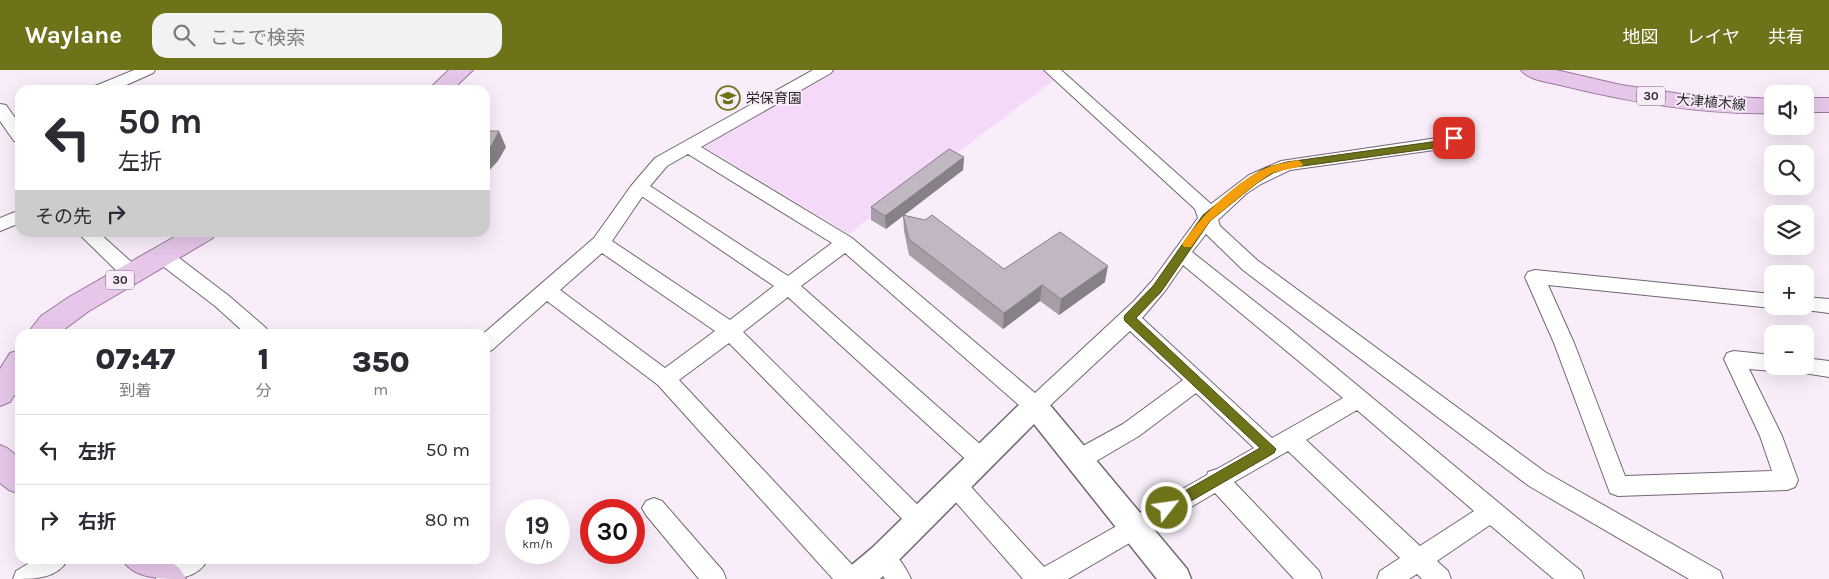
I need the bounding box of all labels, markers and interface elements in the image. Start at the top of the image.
search box [152,13,502,58]
text: Waylane [25,21,122,49]
icon: search [170,21,198,49]
text: 地図 [1623,26,1659,48]
text: レイヤ [1687,26,1740,48]
text: 共有 [1768,26,1804,48]
text: ここで検索 [210,27,305,49]
school or university icon: 栄保育園 [715,85,741,111]
map controls [1764,85,1814,375]
button: sound [1764,85,1814,135]
road number: 30 [1637,86,1665,106]
place label: 栄保育園 [746,90,802,107]
street label: 大津植木線 [1675,91,1747,114]
text: 50 m [118,101,203,142]
icon: left [35,105,100,170]
pin [1433,117,1475,159]
icon: arrive [1440,124,1468,152]
button: search [1764,145,1814,195]
text: 左折 [118,149,162,175]
icon: right [102,200,130,228]
button: layers [1764,205,1814,255]
text: その先 [35,206,92,228]
button: + [1764,265,1814,315]
road number: 30 [106,270,134,290]
button: − [1764,325,1814,375]
text: 07:47 [95,341,175,377]
text: 1 [258,341,269,377]
text: 350 [352,344,410,380]
text: m [373,380,388,399]
text: 到着 [119,381,151,400]
text: 分 [256,381,272,400]
icon: left [35,436,63,464]
text: 50 m [426,439,470,461]
text: 左折 [78,441,116,463]
position arrow [1140,481,1192,533]
speed limit sign: 30 [580,499,645,564]
icon: right [35,506,63,534]
text: 80 m [425,509,470,531]
text: 右折 [78,511,116,533]
text: 19 [525,511,550,540]
text: km/h [522,537,553,551]

